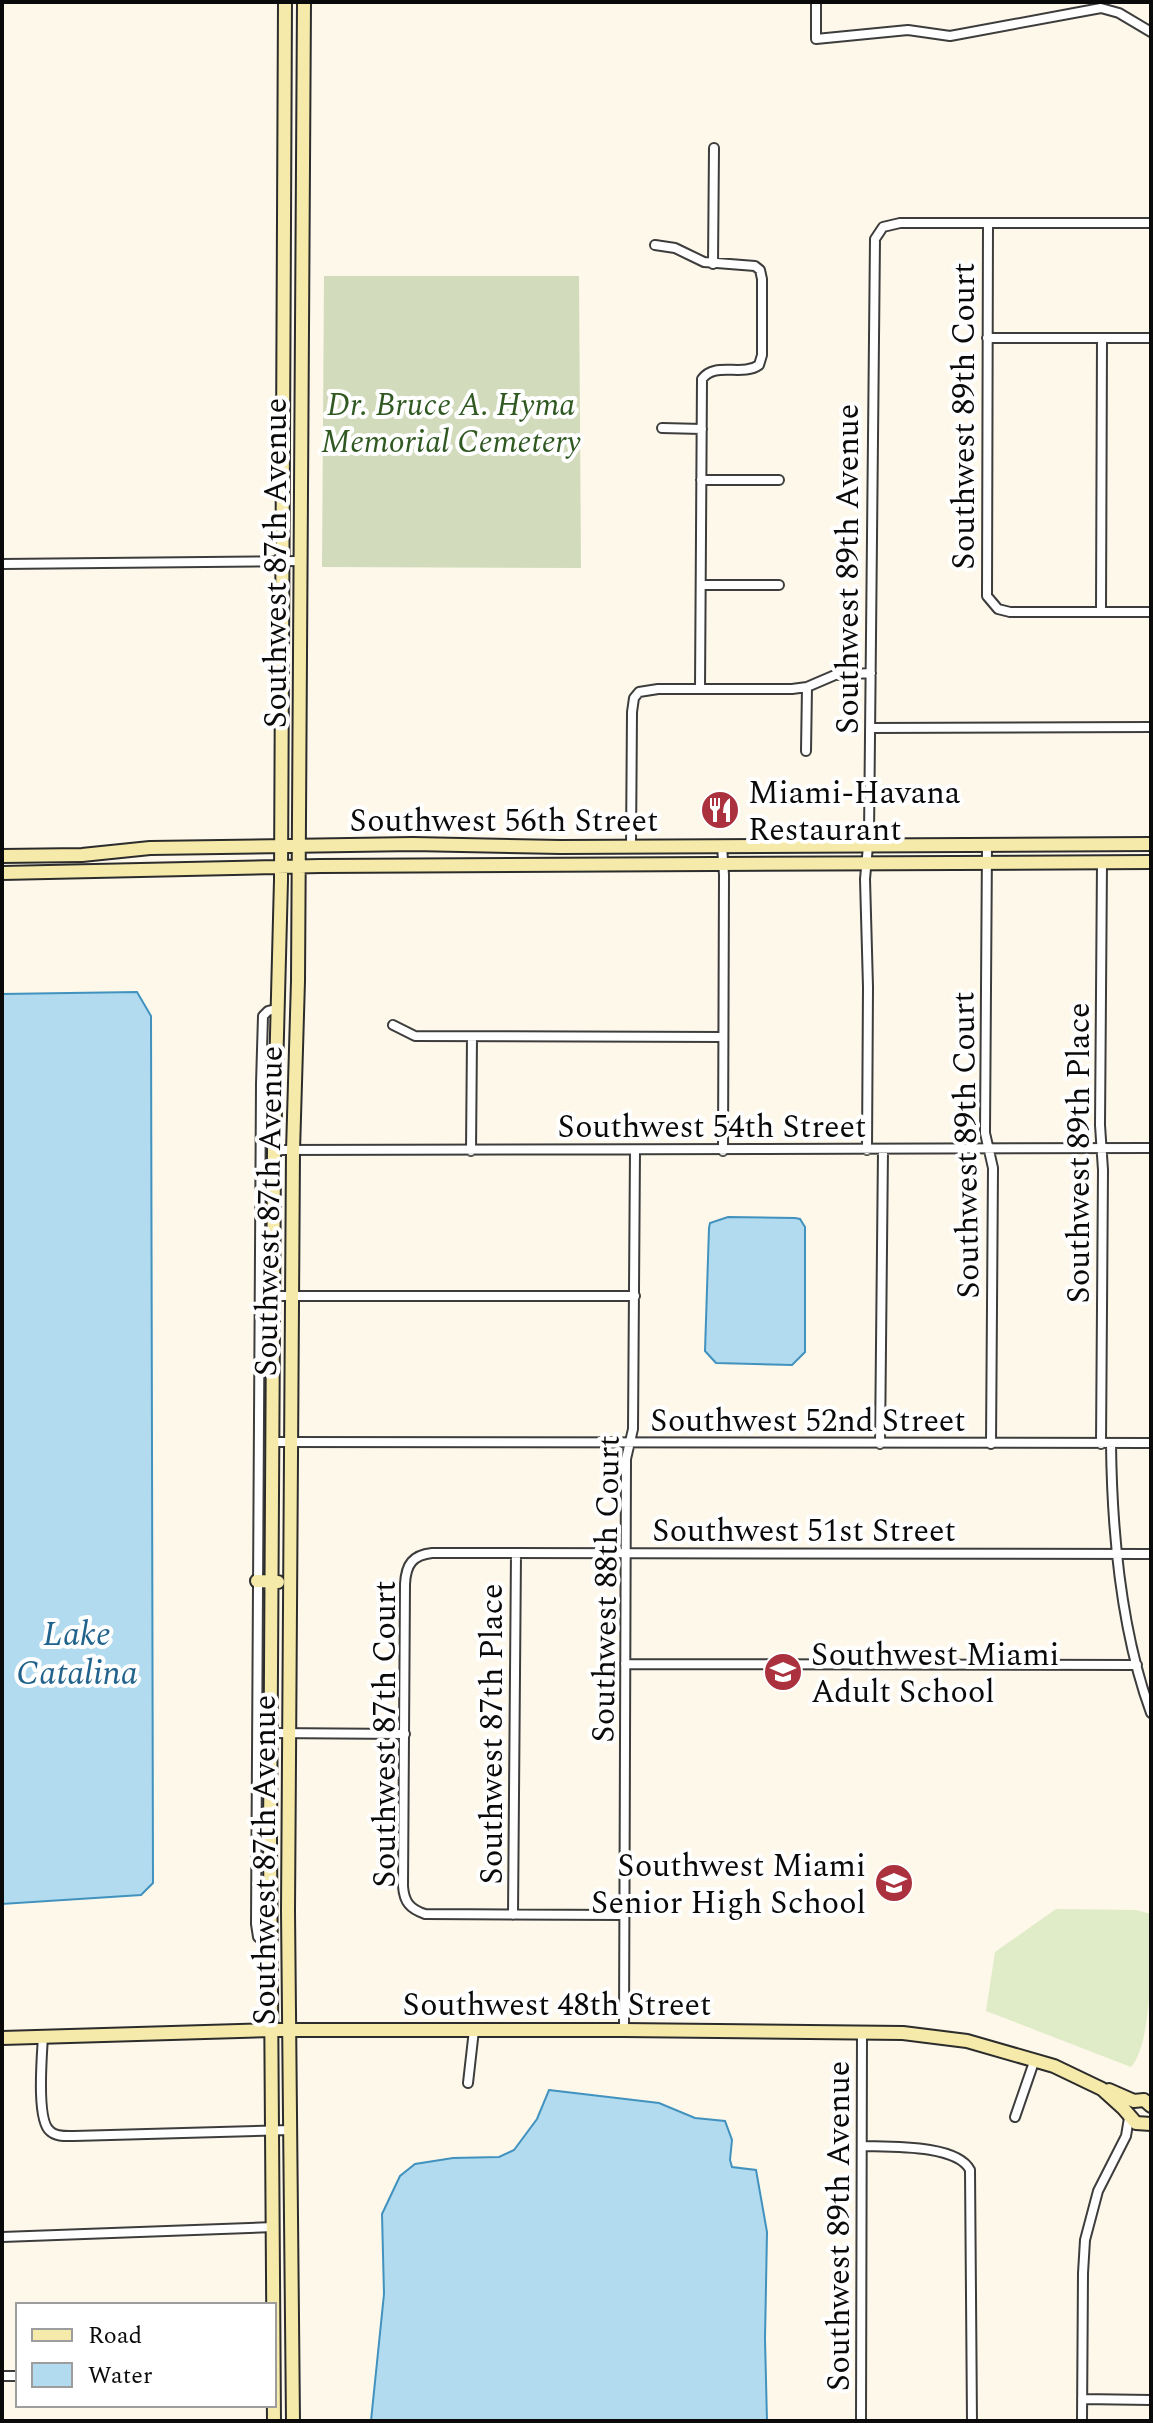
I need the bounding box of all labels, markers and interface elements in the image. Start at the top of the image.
street label: Southwest 89th Court [940,262,989,570]
park label: Dr. Bruce A. Hyma Memorial Cemetery [321,381,581,467]
street label: Southwest 87th Avenue [252,398,301,728]
street label: Southwest 89th Avenue [824,404,873,734]
place label: Miami-Havana Restaurant [748,769,961,855]
restaurant icon: Miami-Havana Restaurant [699,789,741,831]
street label: Southwest 56th Street [350,797,658,846]
street label: Southwest 89th Court [939,991,994,1299]
street label: Southwest 89th Place [1055,1002,1104,1304]
street label: Southwest 87th Avenue [242,1045,297,1377]
street label: Southwest 54th Street [558,1103,866,1152]
street label: Southwest 52nd Street [650,1397,966,1446]
street label: Southwest 88th Court [579,1435,634,1743]
street label: Southwest 51st Street [652,1507,956,1556]
street label: Southwest 87th Court [361,1580,410,1888]
street label: Southwest 87th Place [468,1583,517,1885]
water label: Lake Catalina [16,1609,138,1700]
place label: Southwest Miami Adult School [811,1631,1060,1717]
school or university icon: Southwest Miami Adult School [762,1651,804,1693]
street label: Southwest 87th Avenue [241,1695,290,2025]
place label: Southwest Miami Senior High School [591,1842,866,1928]
school or university icon: Southwest Miami Senior High School [873,1862,915,1904]
street label: Southwest 48th Street [403,1981,711,2030]
street label: Southwest 89th Avenue [815,2061,864,2391]
legend [16,2303,276,2407]
text: Road [88,2318,142,2354]
text: Water [88,2358,152,2394]

